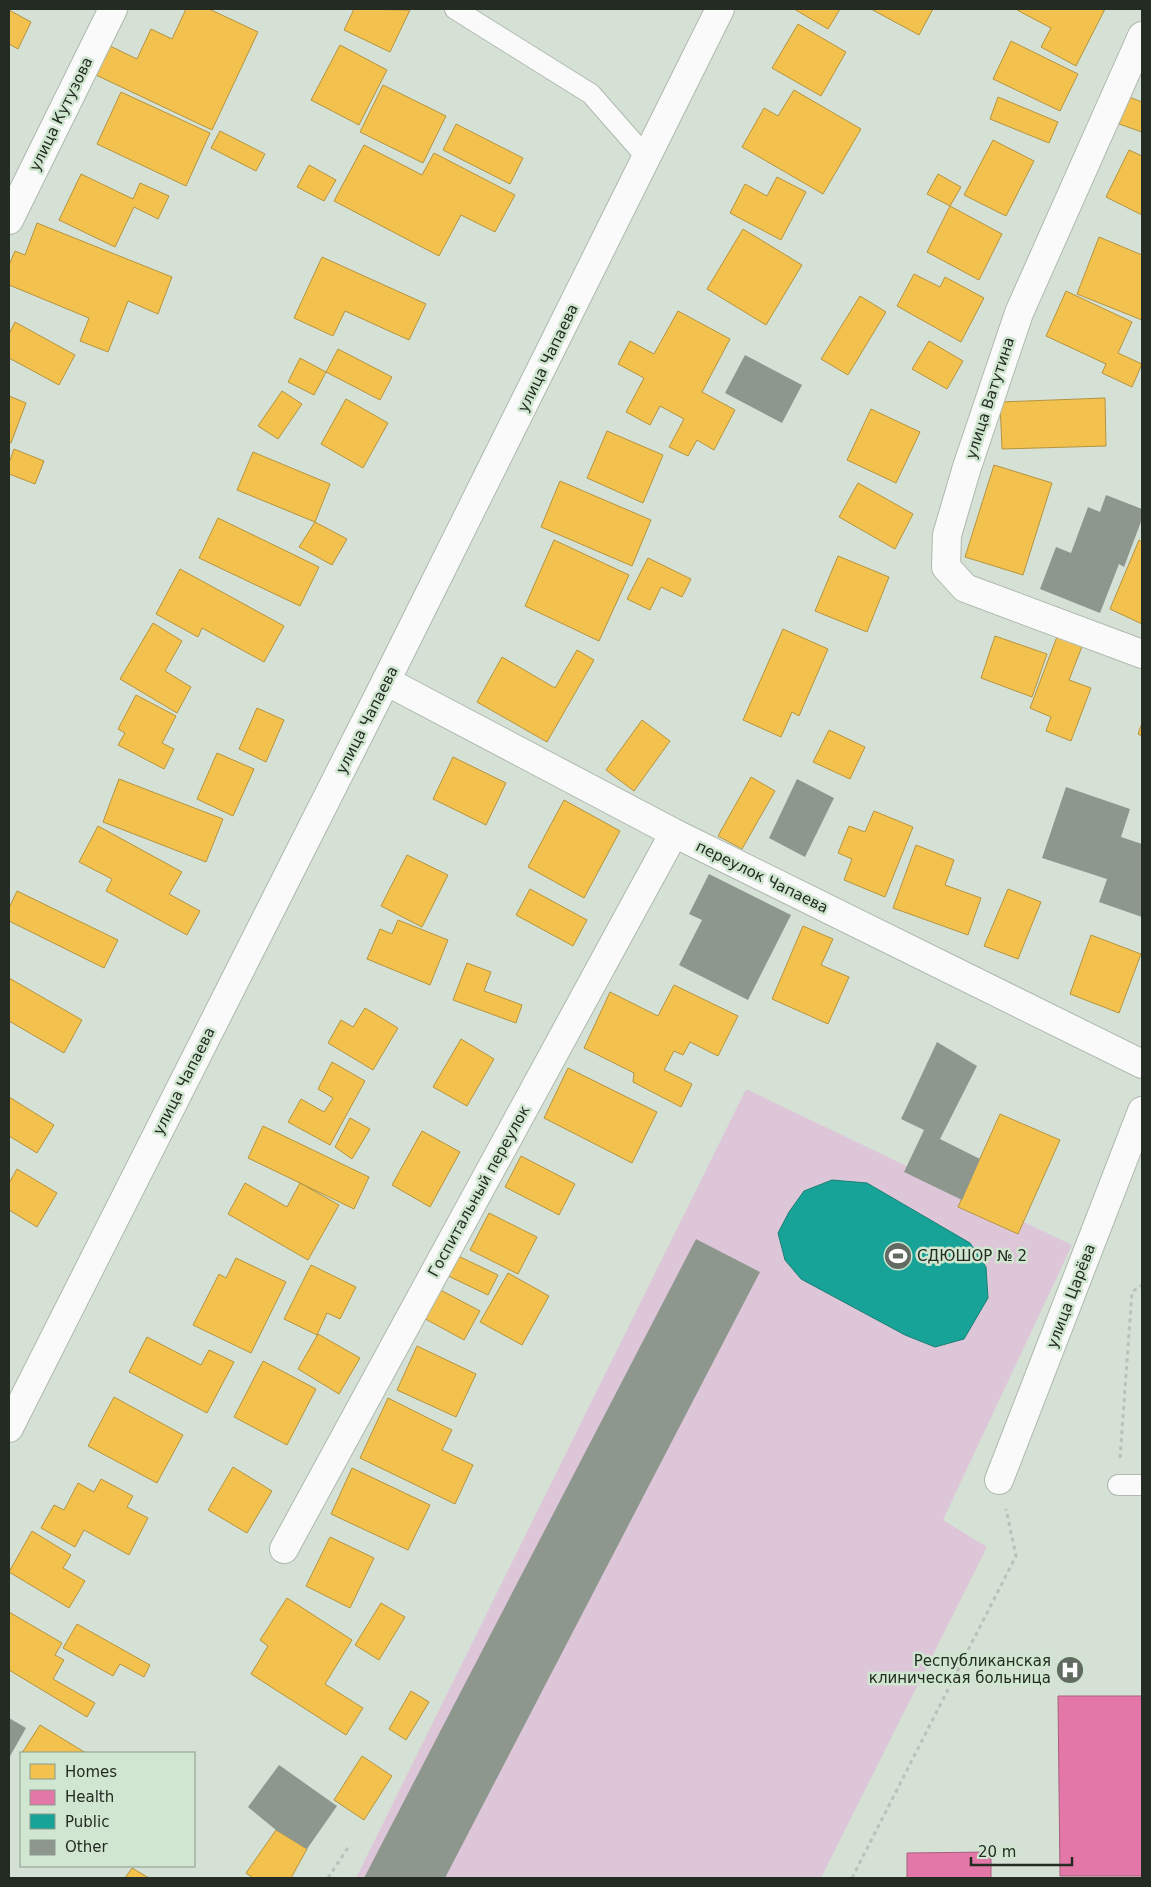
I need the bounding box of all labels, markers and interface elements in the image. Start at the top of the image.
street label: улица Кутузова [26,54,96,174]
street label: улица Чапаева [514,301,582,415]
street label: улица Ватутина [962,335,1018,461]
street label: улица Чапаева [332,663,402,777]
street label: переулок Чапаева [693,837,831,917]
street label: улица Чапаева [149,1024,219,1138]
street label: Госпитальный переулок [424,1102,534,1280]
sports icon: СДЮШОР № 2 [883,1241,913,1271]
street label: улица Царёва [1043,1241,1099,1351]
place label: СДЮШОР № 2 [917,1247,1027,1265]
place label: Республиканская клиническая больница [869,1652,1051,1687]
hospital icon: Республиканская клиническая больница [1055,1655,1085,1685]
legend [20,1752,195,1867]
text: Homes [65,1763,117,1781]
text: Health [65,1788,114,1806]
text: Public [65,1813,109,1831]
scale bar [971,1834,1072,1866]
text: Other [65,1838,108,1856]
text: 20 m [978,1843,1016,1861]

